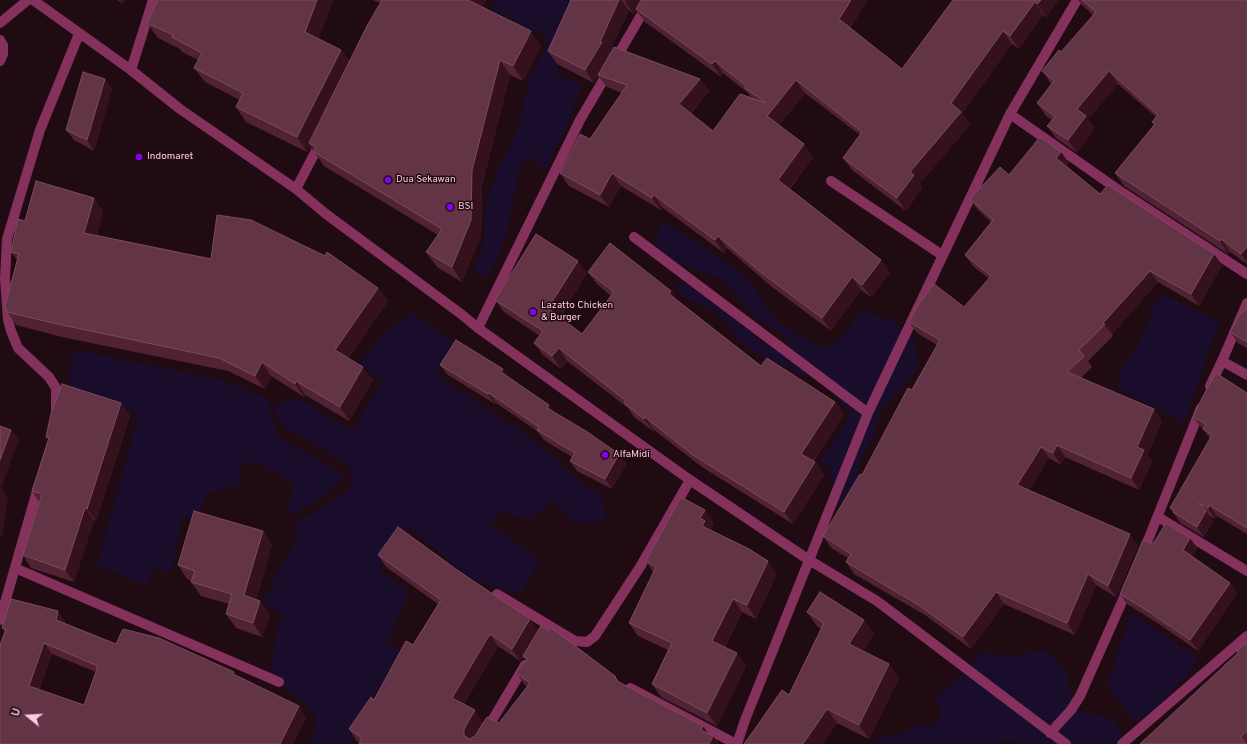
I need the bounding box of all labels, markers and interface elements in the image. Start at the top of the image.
place label: Indomaret [147,151,193,163]
marker: Indomaret [134,152,144,162]
place label: Dua Sekawan [396,174,456,186]
marker: Dua Sekawan [383,175,393,185]
place label: BSI [458,201,473,213]
marker: BSI [445,202,455,212]
place label: Lazatto Chicken & Burger [541,300,613,324]
marker: Lazatto Chicken & Burger [528,307,538,317]
place label: AlfaMidi [613,449,650,461]
marker: AlfaMidi [600,450,610,460]
north arrow [8,696,48,736]
text: U [9,706,24,718]

